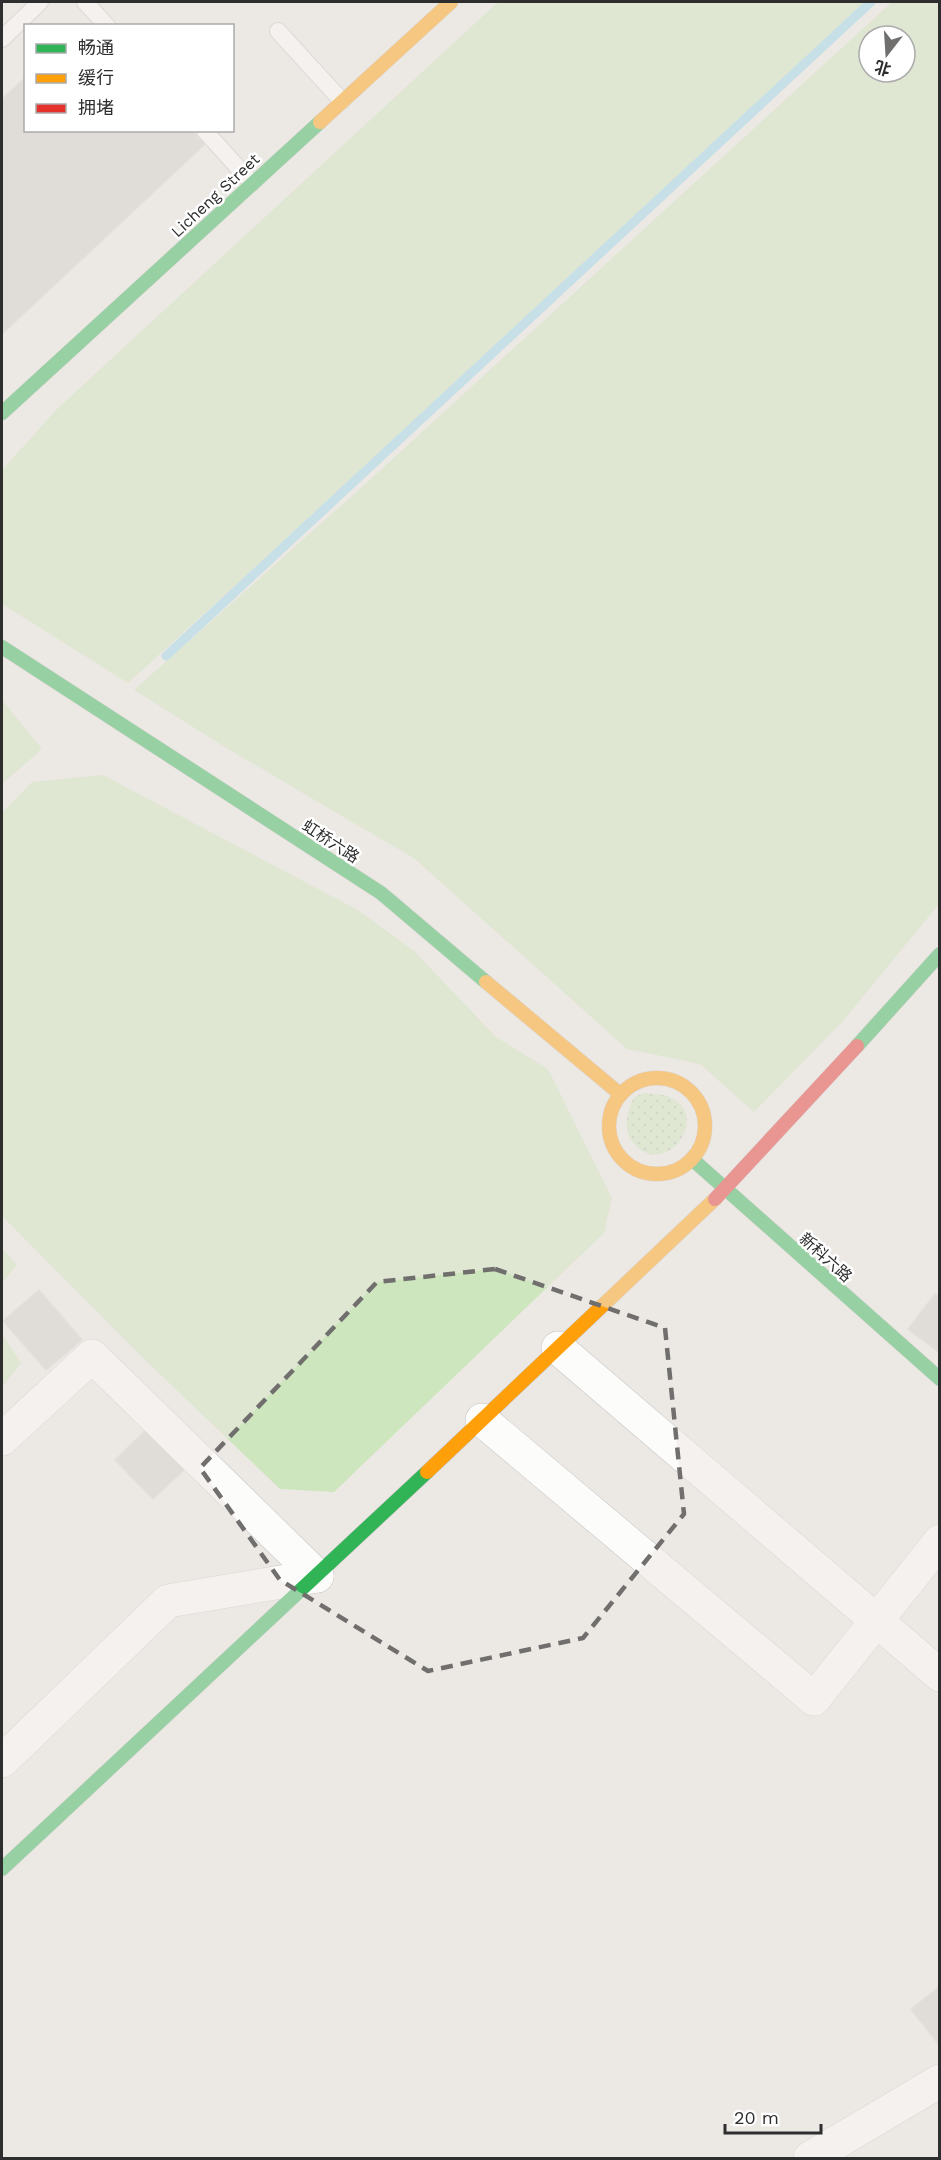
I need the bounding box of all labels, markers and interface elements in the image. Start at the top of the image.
legend [24,24,234,132]
north arrow [857,24,917,84]
text: 畅通 [78,37,114,58]
text: 北 [872,56,893,79]
text: 缓行 [78,67,114,88]
text: 拥堵 [78,97,114,118]
street label: Licheng Street [167,149,264,241]
street label: 虹桥六路 [299,816,363,867]
street label: 新科六路 [796,1229,856,1286]
scale bar [725,2097,821,2135]
text: 20 m [734,2107,779,2128]

